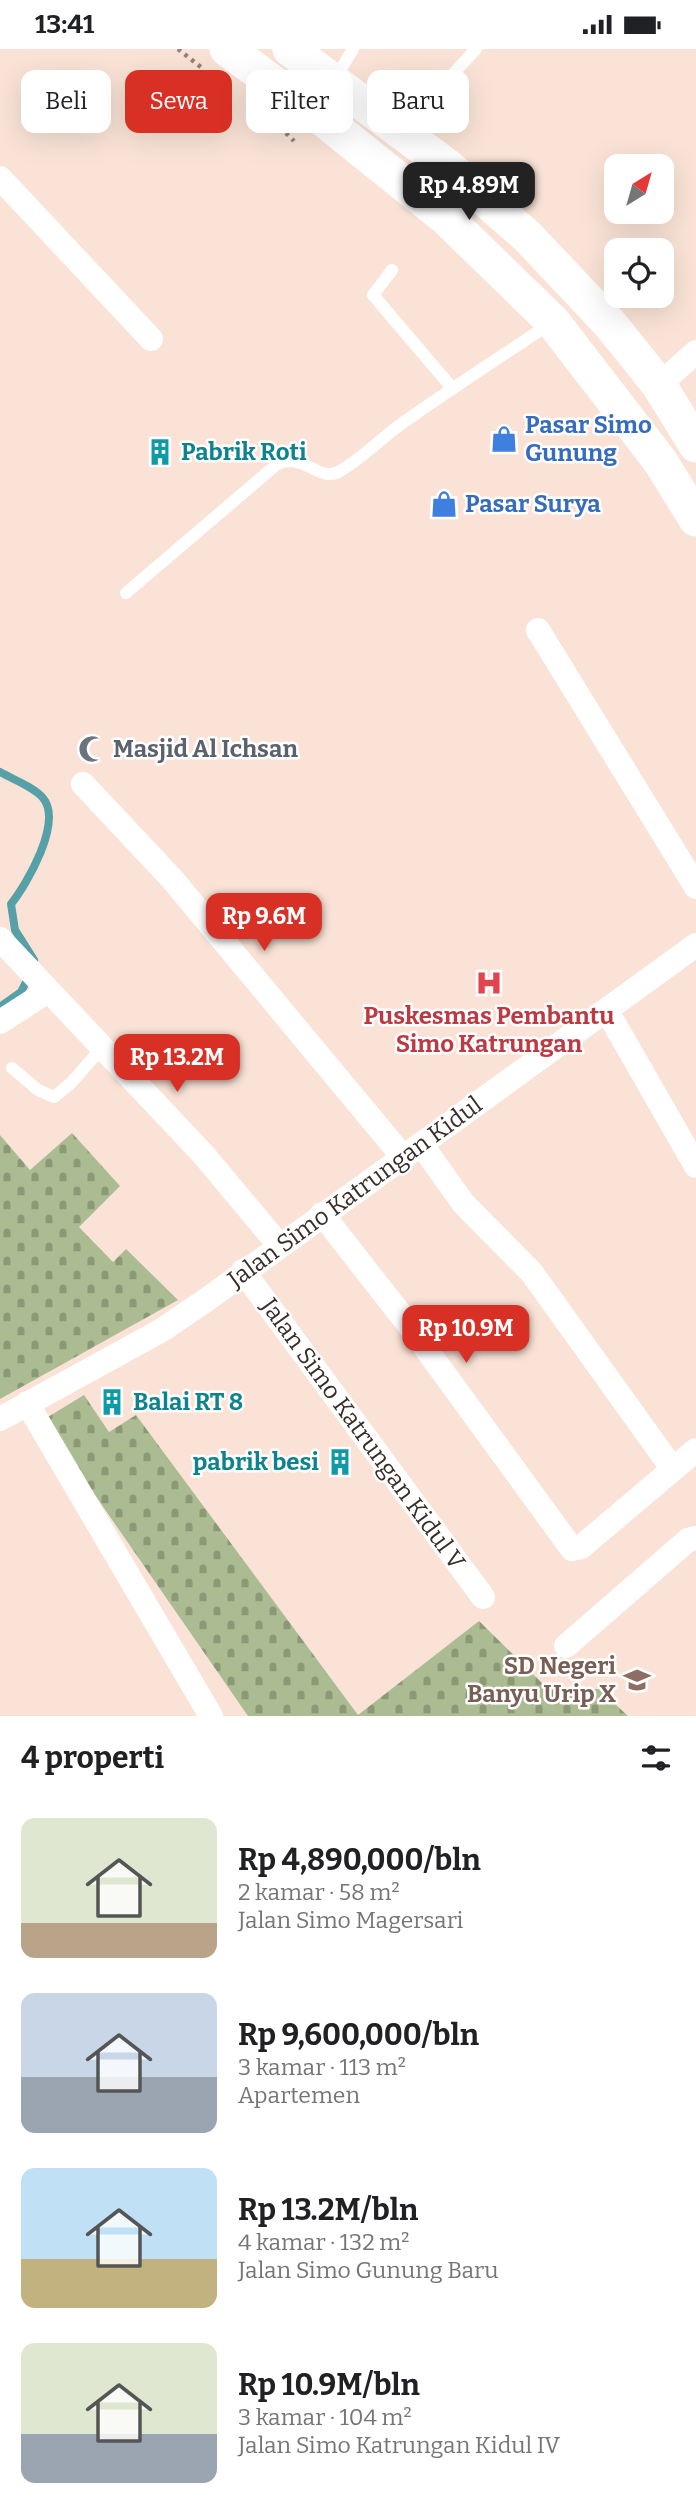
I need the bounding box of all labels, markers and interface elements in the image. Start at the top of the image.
text: 13:41 [35,9,94,40]
chip: Beli [21,70,111,133]
chip: Sewa [125,70,232,133]
chip: Filter [246,70,353,133]
chip: Baru [367,70,469,133]
north arrow [604,154,674,224]
map controls [604,154,674,308]
pin: Rp 4.89M [397,163,541,222]
text: Rp 4.89M [419,171,519,199]
button: locate [604,238,674,308]
place label: Pasar Simo Gunung [525,411,652,467]
shop icon: Pasar Simo Gunung [489,424,519,454]
building icon: Pabrik Roti [145,437,175,467]
place label: Pabrik Roti [181,438,307,466]
shop icon: Pasar Surya [429,489,459,519]
place label: Pasar Surya [465,490,601,518]
mosque icon: Masjid Al Ichsan [77,734,107,764]
place label: Masjid Al Ichsan [113,735,298,763]
pin: Rp 9.6M [199,893,329,953]
text: Rp 9.6M [222,902,306,930]
hospital icon: Puskesmas Pembantu Simo Katrungan [474,968,504,998]
place label: Puskesmas Pembantu Simo Katrungan [364,1002,614,1058]
pin: Rp 13.2M [105,1035,249,1094]
text: Rp 13.2M [130,1043,224,1071]
street label: Jalan Simo Katrungan Kidul [222,1090,487,1294]
street label: Jalan Simo Katrungan Kidul V [255,1292,471,1575]
pin: Rp 10.9M [394,1305,538,1365]
text: Rp 10.9M [418,1314,514,1342]
building icon: Balai RT 8 [97,1387,127,1417]
place label: Balai RT 8 [133,1388,243,1416]
building icon: pabrik besi [325,1447,355,1477]
place label: pabrik besi [193,1448,319,1476]
place label: SD Negeri Banyu Urip X [467,1652,616,1708]
school or university icon: SD Negeri Banyu Urip X [622,1665,652,1695]
icon: filters [637,1739,675,1777]
text: 4 properti [21,1740,164,1776]
text: Rp 4,890,000/bln [238,1842,481,1878]
icon: home [77,1846,161,1930]
text: 2 kamar · 58 m² [238,1878,400,1906]
text: Jalan Simo Magersari [238,1906,463,1934]
text: Rp 9,600,000/bln [238,2017,479,2053]
icon: home [77,2021,161,2105]
text: 3 kamar · 113 m² [238,2053,406,2081]
text: Apartemen [238,2081,360,2109]
text: Rp 13.2M/bln [238,2192,418,2228]
icon: home [77,2196,161,2280]
text: 4 kamar · 132 m² [238,2228,409,2256]
text: Jalan Simo Gunung Baru [238,2256,498,2284]
text: Rp 10.9M/bln [238,2367,420,2403]
icon: home [77,2371,161,2455]
text: 3 kamar · 104 m² [238,2403,412,2431]
text: Jalan Simo Katrungan Kidul IV [238,2431,560,2459]

